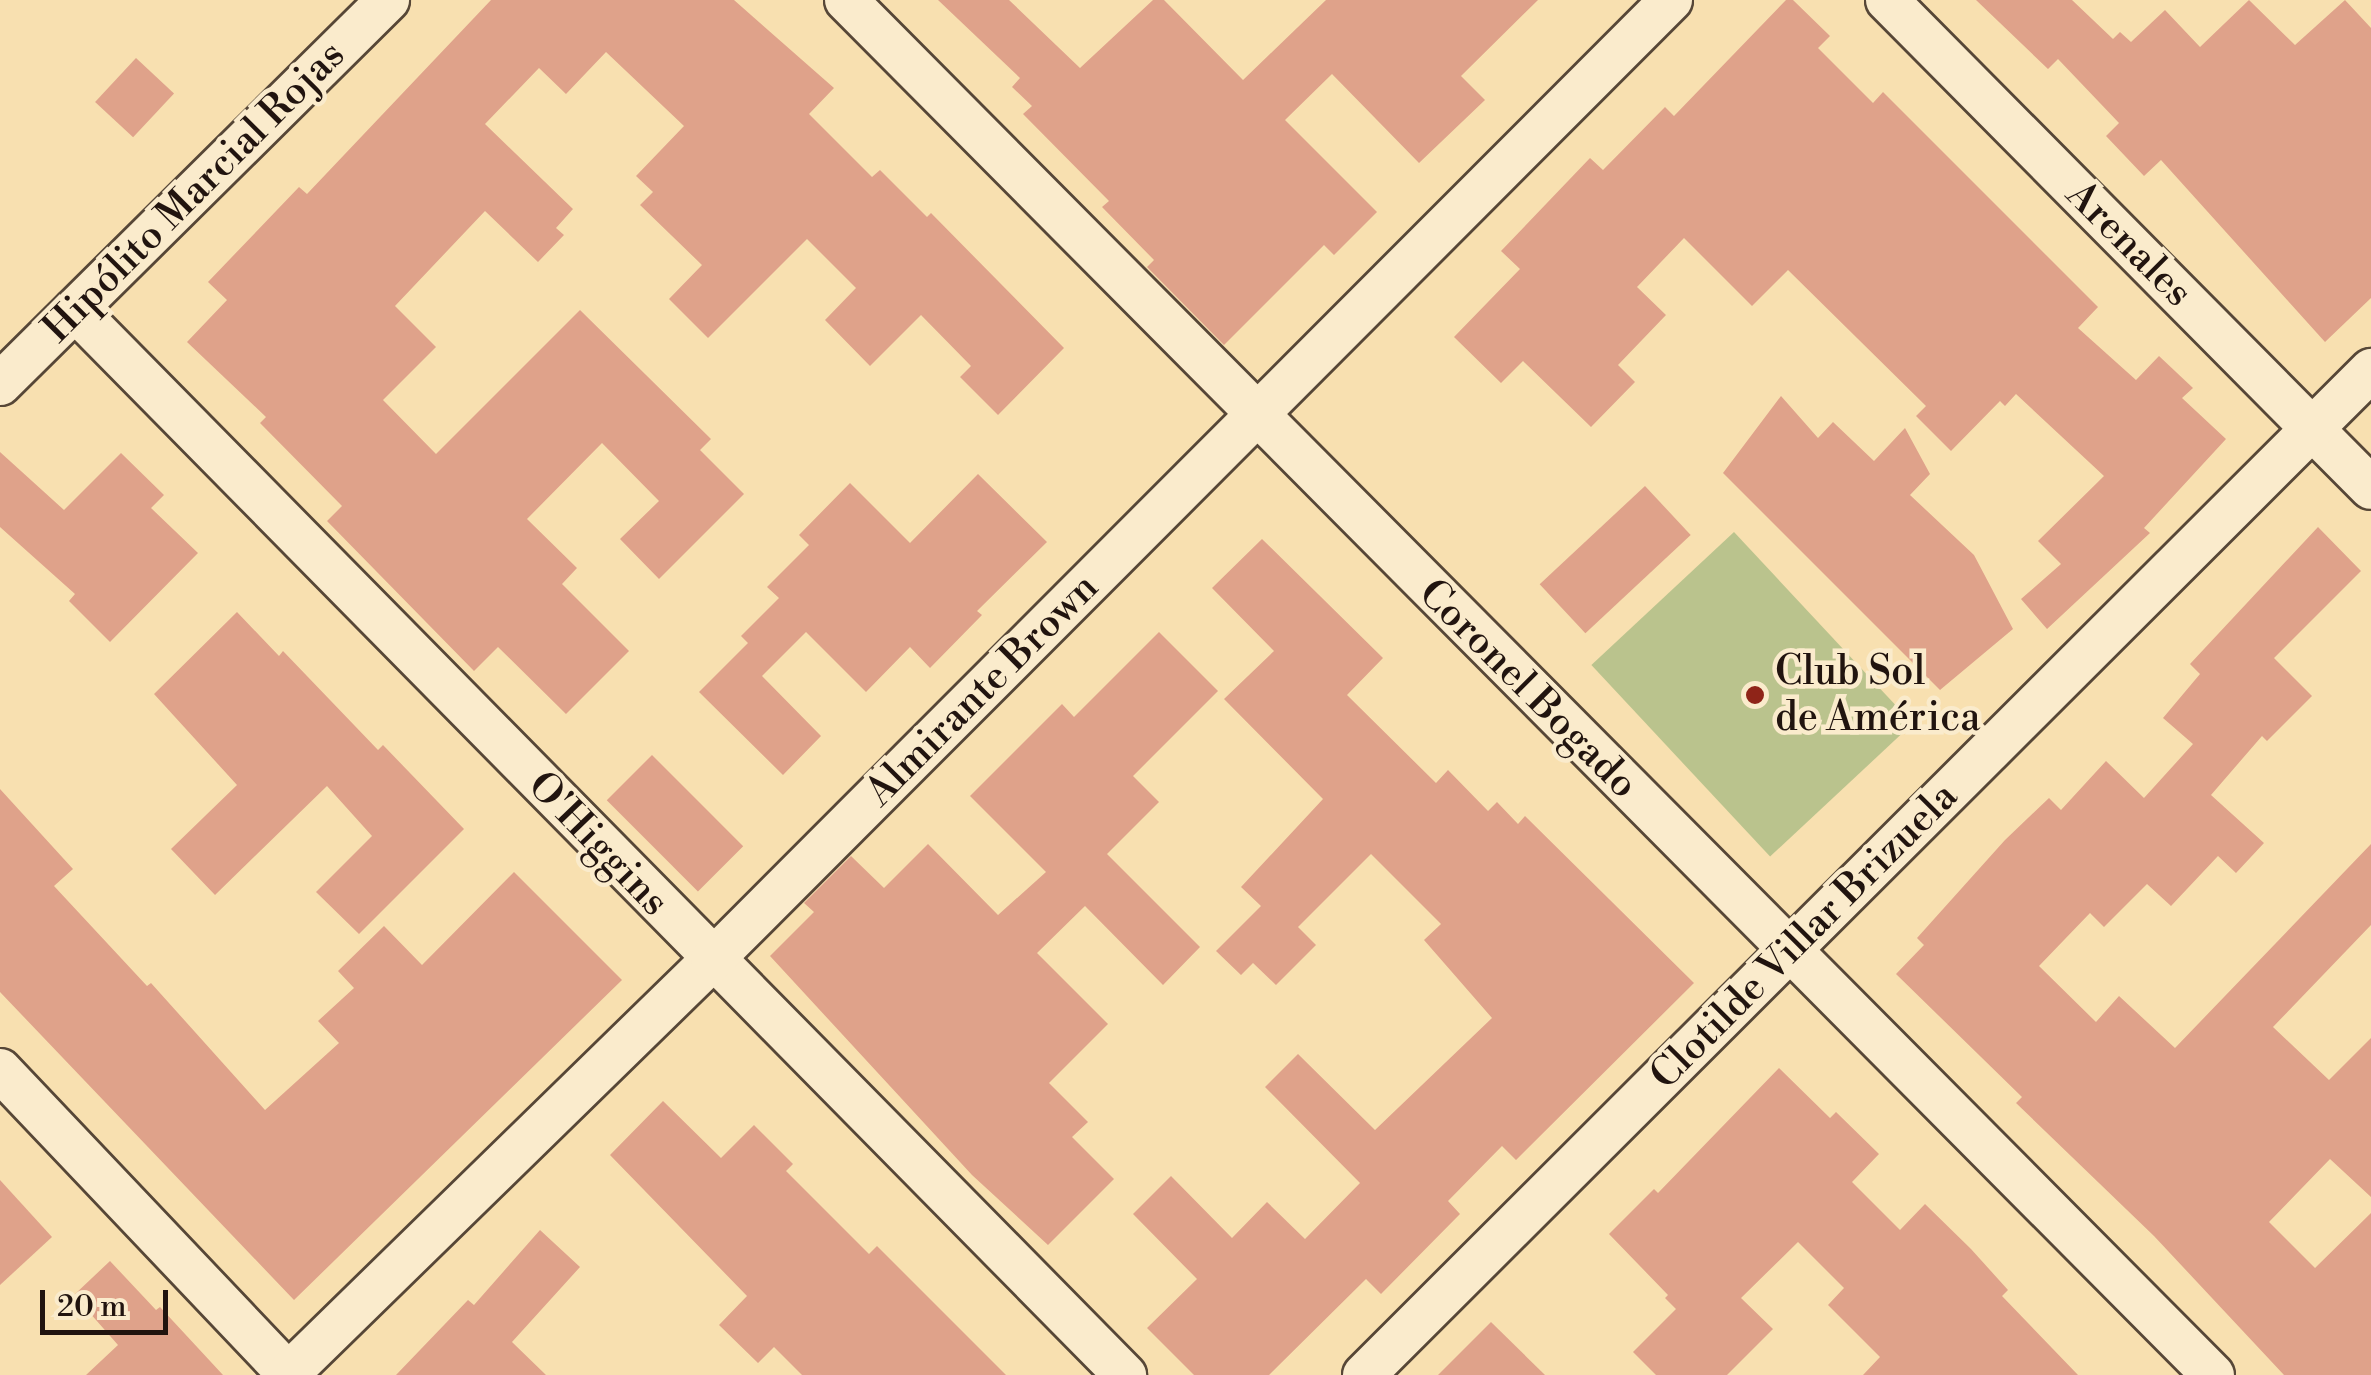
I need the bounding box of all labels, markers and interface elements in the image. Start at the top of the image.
street label: Hipólito Marcial Rojas [33,31,355,353]
street label: Arenales [2056,171,2202,317]
street label: Almirante Brown [856,564,1108,816]
street label: Coronel Bogado [1408,569,1648,809]
place label: Club Sol de América [1775,648,1981,742]
marker: Club Sol de América [1744,684,1766,706]
street label: O'Higgins [518,762,678,926]
street label: Clotilde Villar Brizuela [1640,772,1968,1100]
scale bar [45,1270,172,1332]
text: 20 m [57,1288,126,1326]

